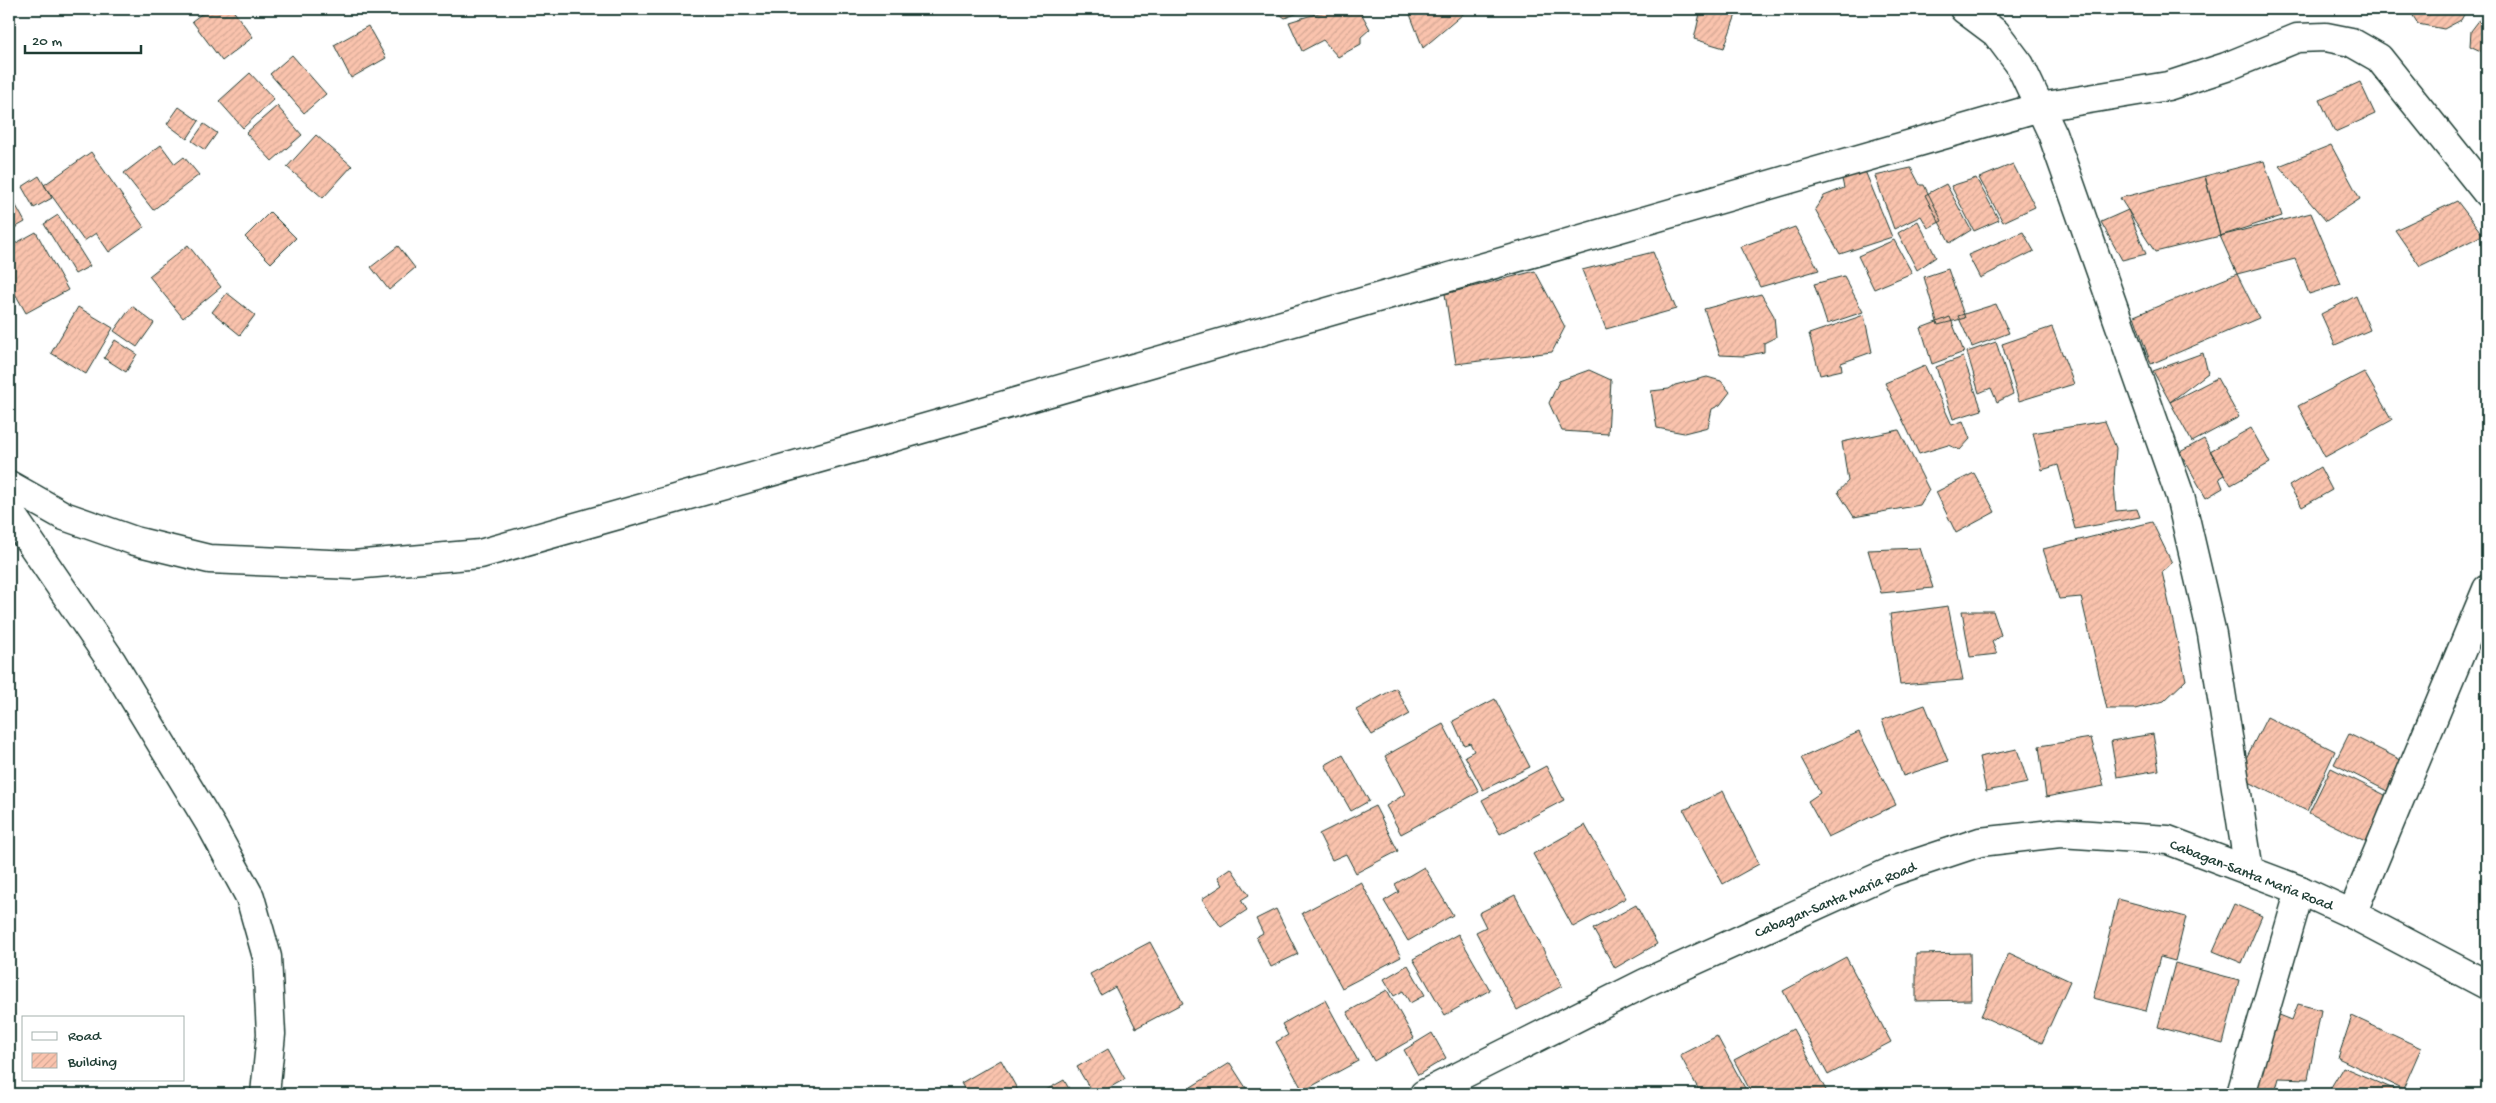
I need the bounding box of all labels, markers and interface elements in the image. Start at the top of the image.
scale bar [25,22,141,54]
text: 20 m [32,33,62,51]
street label: Cabagan-Santa Maria Road [2167,836,2337,916]
street label: Cabagan-Santa Maria Road [1752,858,1920,943]
legend [22,1016,185,1080]
text: Road [68,1028,102,1046]
text: Building [67,1054,117,1072]

